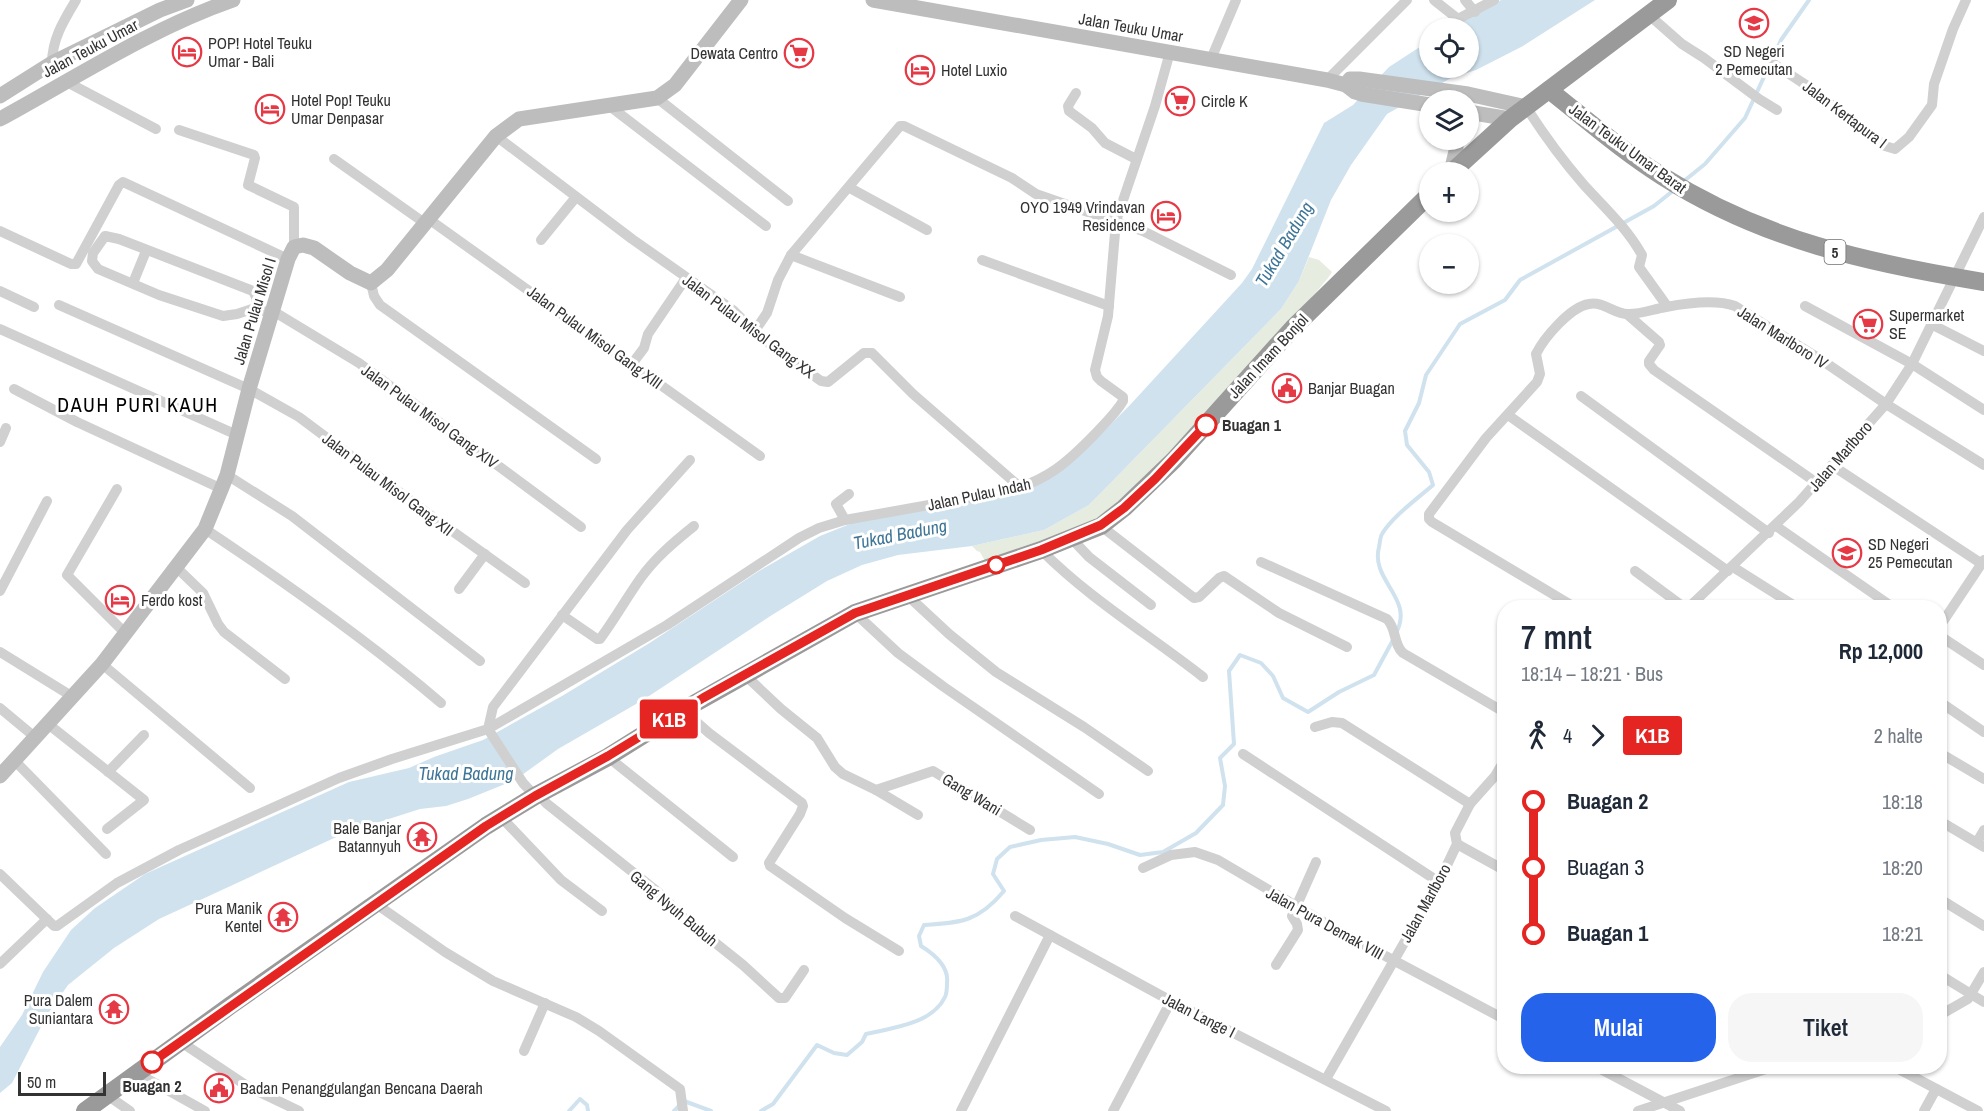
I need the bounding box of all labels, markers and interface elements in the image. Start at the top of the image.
street label: Jalan Teuku Umar [1077,7,1185,47]
school or university icon: SD Negeri 2 Pemecutan [1738,7,1770,39]
street label: Jalan Teuku Umar [38,13,142,82]
map controls [1419,18,1479,294]
button: locate [1419,18,1479,78]
place label: POP! Hotel Teuku Umar - Bali [208,32,312,72]
hotel icon: POP! Hotel Teuku Umar - Bali [171,36,203,68]
supermarket icon: Dewata Centro [783,37,815,69]
place label: SD Negeri 2 Pemecutan [1715,40,1793,80]
place label: Dewata Centro [690,42,778,64]
hotel icon: Hotel Luxio [904,54,936,86]
place label: Hotel Luxio [941,59,1007,81]
street label: Jalan Kertapura I [1798,75,1892,153]
supermarket icon: Circle K [1164,85,1196,117]
place label: Hotel Pop! Teuku Umar Denpasar [291,89,391,129]
place label: Circle K [1201,90,1248,112]
button: layers [1419,90,1479,150]
hotel icon: Hotel Pop! Teuku Umar Denpasar [254,93,286,125]
street label: Jalan Teuku Umar Barat [1565,98,1692,198]
button: + [1419,162,1479,222]
place label: OYO 1949 Vrindavan Residence [1020,196,1145,236]
water label: Tukad Badung [1249,197,1319,291]
hotel icon: OYO 1949 Vrindavan Residence [1150,200,1182,232]
button: − [1419,234,1479,294]
road number: 5 [1824,240,1846,264]
street label: Jalan Pulau Misol I [227,255,281,367]
street label: Jalan Pulau Misol Gang XX [678,269,820,383]
street label: Jalan Pulau Misol Gang XIII [523,280,667,394]
street label: Jalan Marlboro IV [1734,300,1833,374]
place label: Supermarket SE [1889,304,1964,344]
supermarket icon: Supermarket SE [1852,308,1884,340]
street label: Jalan Imam Bonjol [1223,309,1313,403]
street label: Jalan Pulau Misol Gang XIV [357,359,503,473]
public building icon: Banjar Buagan [1271,372,1303,404]
place label: Banjar Buagan [1308,377,1395,399]
district label: DAUH PURI KAUH [57,391,219,418]
marker: Buagan 1 [1195,414,1217,436]
place label: Buagan 1 [1222,414,1282,436]
street label: Jalan Marlboro [1803,416,1877,496]
street label: Jalan Pulau Misol Gang XII [318,427,458,541]
street label: Jalan Pulau Indah [925,472,1033,516]
water label: Tukad Badung [851,513,949,555]
place label: SD Negeri 25 Pemecutan [1868,533,1953,573]
school or university icon: SD Negeri 25 Pemecutan [1831,537,1863,569]
unlabelled marker [987,556,1005,574]
hotel icon: Ferdo kost [104,584,136,616]
place label: Ferdo kost [141,589,203,611]
text: 7 mnt [1521,615,1592,659]
text: Rp 12,000 [1839,636,1923,666]
text: 18:14 – 18:21 · Bus [1521,660,1663,687]
line badge: K1B [634,700,704,738]
text: K1B [652,705,686,734]
icon: walk [1521,719,1554,752]
icon: forward [1581,719,1614,752]
text: K1B [1635,721,1670,750]
text: 4 [1563,722,1572,749]
text: 2 halte [1874,722,1923,749]
water label: Tukad Badung [419,761,513,786]
street label: Gang Wani [938,768,1006,820]
text: Buagan 2 [1567,786,1648,816]
text: 18:18 [1882,788,1923,815]
place label: Bale Banjar Batannyuh [333,817,402,857]
temple icon: Bale Banjar Batannyuh [406,821,438,853]
text: Buagan 3 [1567,852,1644,882]
text: 18:20 [1882,854,1923,881]
street label: Jalan Marlboro [1394,860,1456,946]
street label: Gang Nyuh Bubuh [626,865,722,951]
street label: Jalan Pura Demak VIII [1262,882,1388,964]
place label: Pura Manik Kentel [195,897,262,937]
temple icon: Pura Manik Kentel [267,901,299,933]
text: Buagan 1 [1567,918,1648,948]
text: 18:21 [1882,920,1923,947]
street label: Jalan Lange I [1159,987,1239,1043]
place label: Pura Dalem Suniantara [24,989,94,1029]
temple icon: Pura Dalem Suniantara [98,993,130,1025]
button: Mulai [1521,993,1716,1062]
button: Tiket [1728,993,1923,1062]
marker: Buagan 2 [141,1051,163,1073]
scale bar [18,1069,106,1096]
text: 50 m [27,1071,56,1093]
public building icon: Badan Penanggulangan Bencana Daerah [203,1072,235,1104]
place label: Buagan 2 [122,1075,182,1097]
place label: Badan Penanggulangan Bencana Daerah [240,1077,483,1099]

